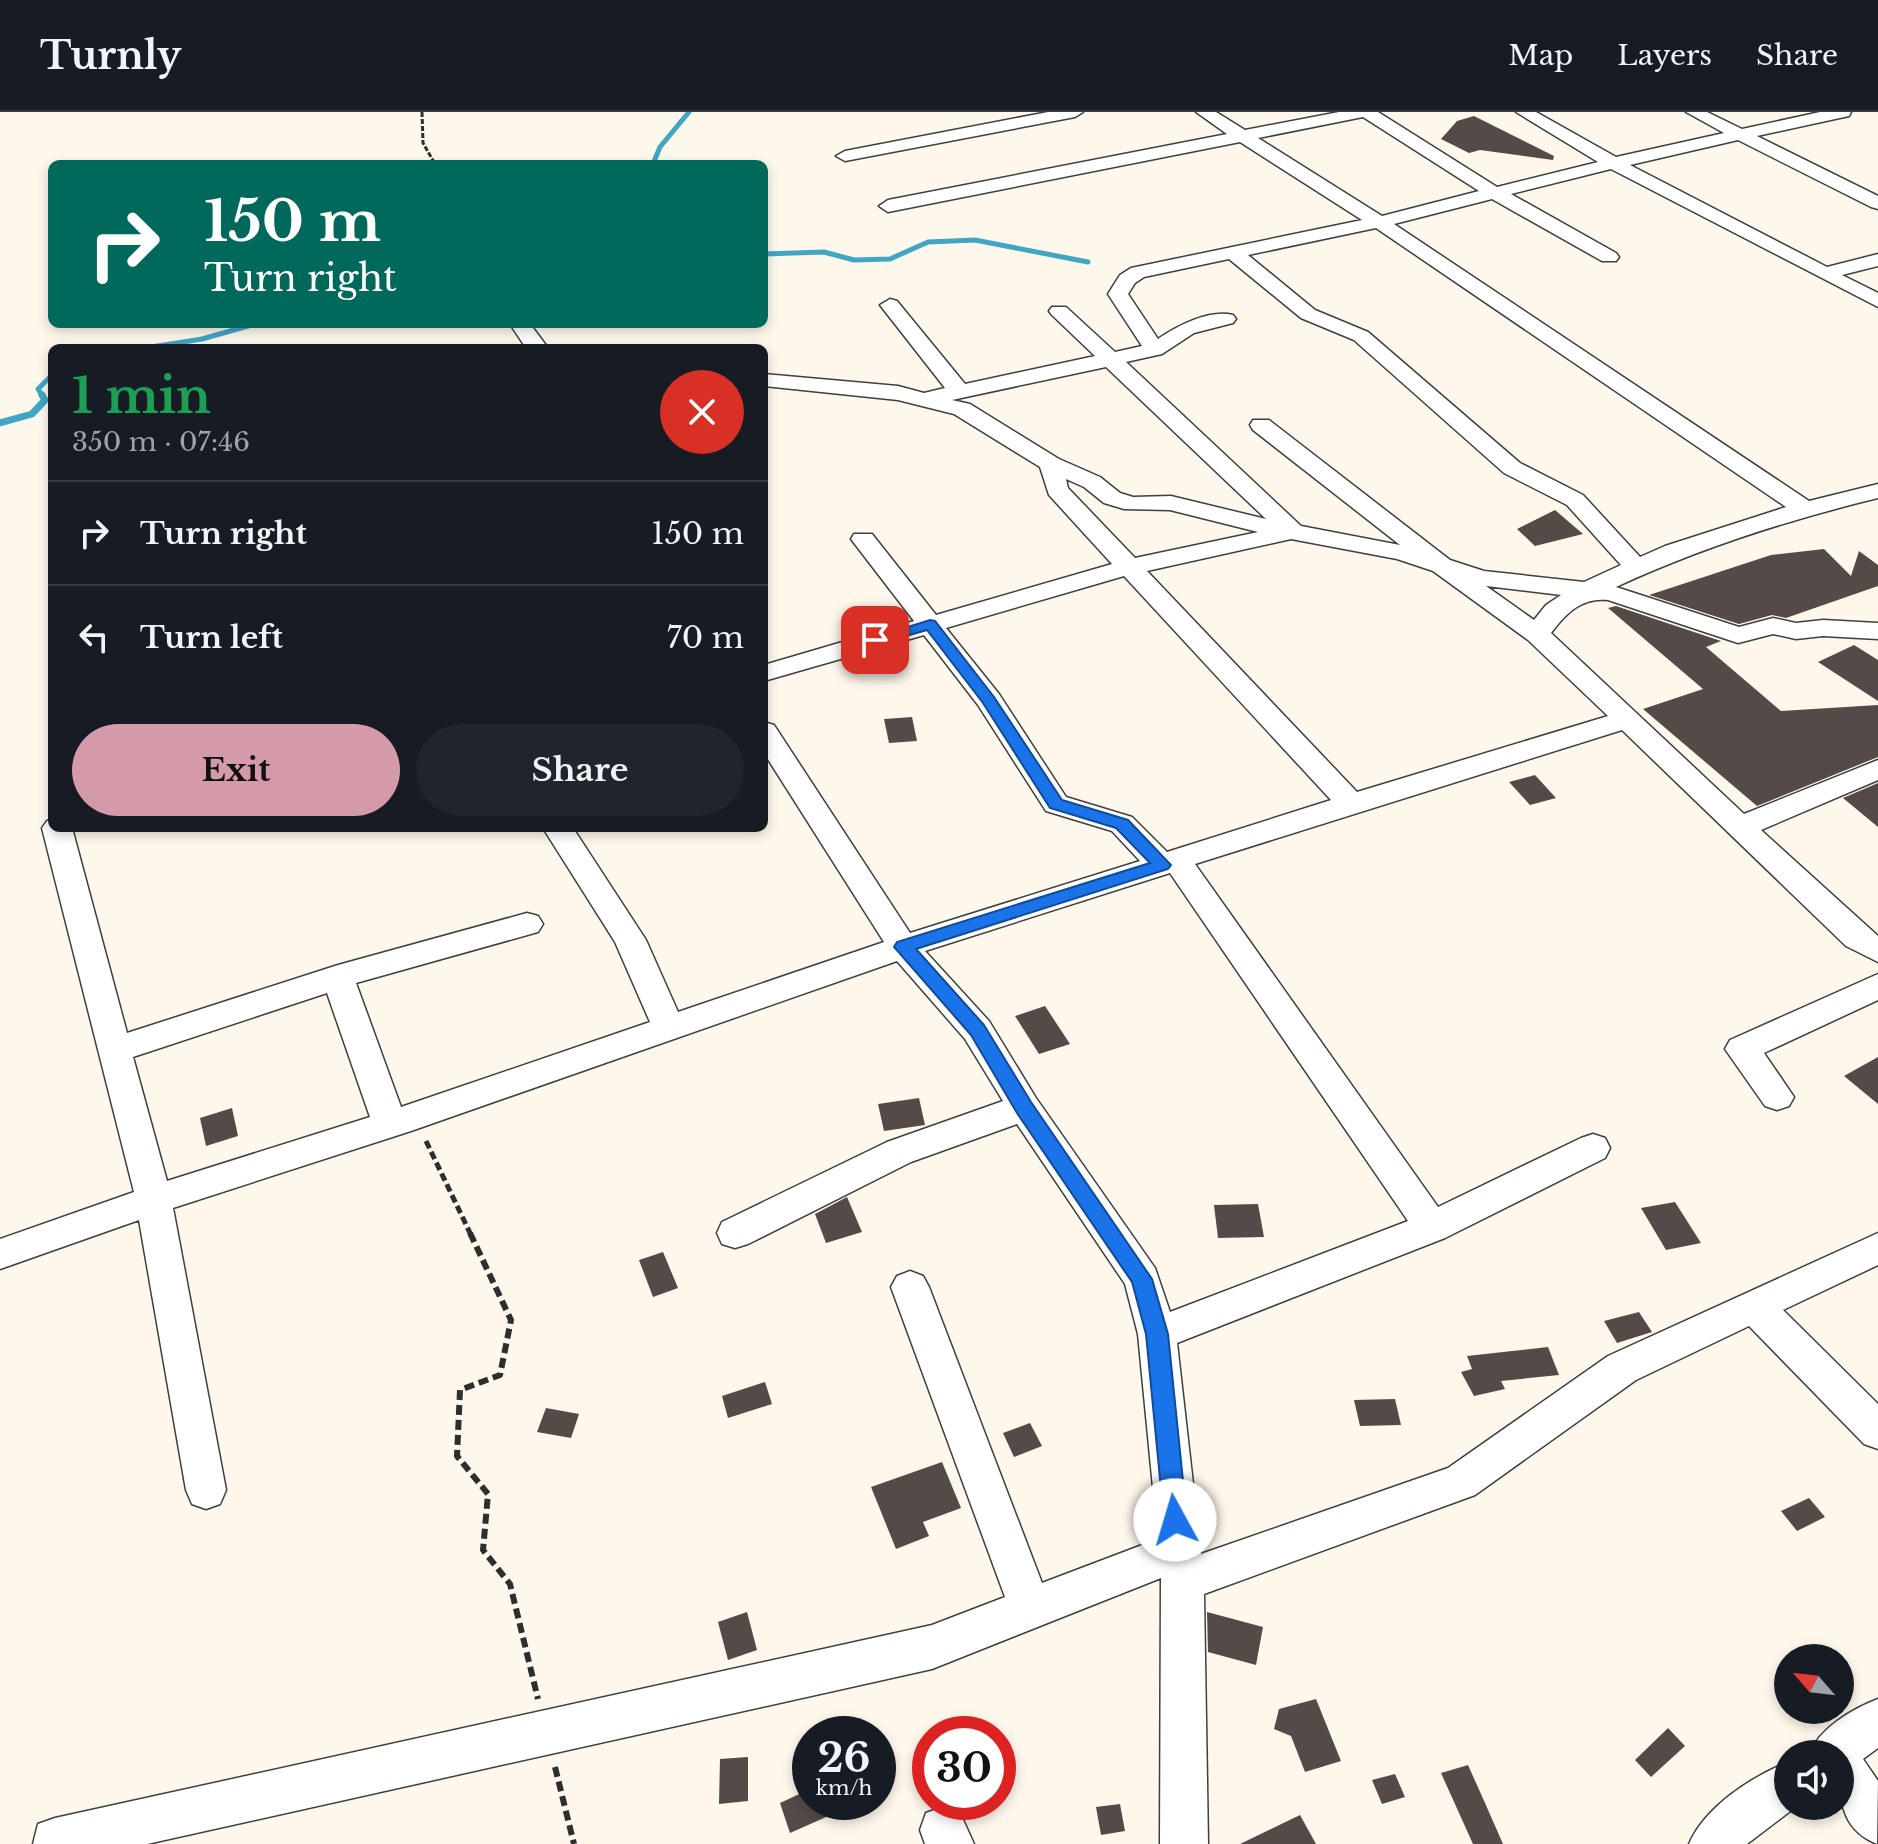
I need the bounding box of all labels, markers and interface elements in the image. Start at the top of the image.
text: Turnly [40,32,181,79]
text: Map [1508,38,1573,73]
text: Layers [1617,38,1712,73]
text: Share [1756,38,1838,73]
text: 150 m [204,187,381,256]
icon: right [72,192,176,296]
text: Turn right [204,256,397,301]
text: 1 min [72,366,211,426]
button: close [660,370,744,454]
text: 350 m · 07:46 [72,426,250,458]
icon: right [72,511,116,555]
text: Turn right [140,515,307,552]
text: 150 m [651,515,744,552]
pin [841,606,909,674]
icon: left [72,615,116,659]
icon: arrive [853,618,897,662]
text: Turn left [140,619,283,656]
text: 70 m [667,619,744,656]
button: Exit [72,724,400,816]
button: Share [416,724,744,816]
position arrow [1133,1478,1217,1562]
north arrow [1774,1644,1854,1724]
map controls [1774,1644,1854,1820]
speed limit sign: 30 [912,1716,1016,1820]
text: 26 [818,1733,871,1783]
button: sound [1774,1740,1854,1820]
text: km/h [816,1776,872,1800]

